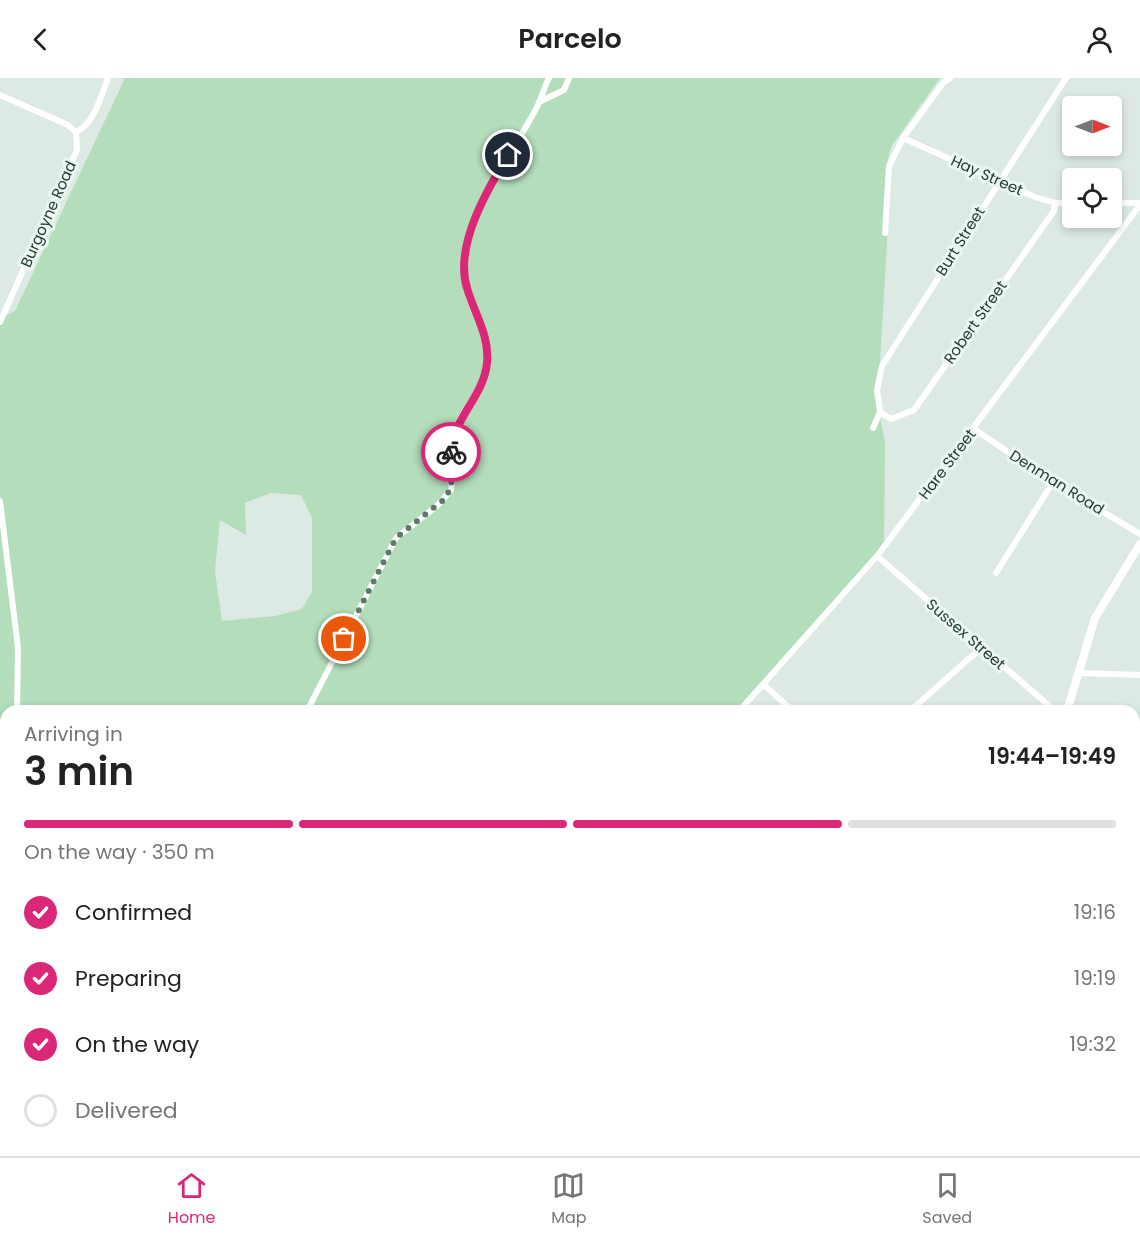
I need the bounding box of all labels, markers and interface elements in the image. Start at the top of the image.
text: Parcelo [518,20,622,57]
icon: back [24,23,57,56]
icon: person [1083,23,1116,56]
north arrow [1062,96,1122,156]
map controls [1062,96,1122,228]
pin [482,129,533,180]
icon: home [491,138,524,171]
street label: Hay Street [948,150,1026,200]
street label: Burgoyne Road [15,157,81,271]
button: locate [1062,168,1122,228]
street label: Burt Street [930,202,990,280]
street label: Robert Street [939,276,1011,368]
courier [421,422,481,482]
street label: Hare Street [914,424,980,504]
icon: bike [435,436,468,469]
street label: Denman Road [1006,445,1108,519]
street label: Sussex Street [922,594,1010,674]
pin [318,613,369,664]
icon: bag [327,622,360,655]
text: Arriving in [24,720,123,748]
text: 19:44–19:49 [988,741,1116,772]
text: 3 min [24,744,134,799]
text: On the way · 350 m [24,838,215,866]
icon: check [24,896,57,929]
text: Confirmed [75,897,192,928]
text: 19:16 [1074,898,1116,926]
icon: check [24,962,57,995]
text: Preparing [75,963,182,994]
text: 19:19 [1074,964,1116,992]
icon: check [24,1028,57,1061]
text: On the way [75,1029,199,1060]
text: 19:32 [1069,1030,1116,1058]
text: Delivered [75,1095,178,1126]
tab: Home [168,1169,216,1230]
tab: Map [551,1169,587,1230]
tab: Saved [922,1169,972,1230]

